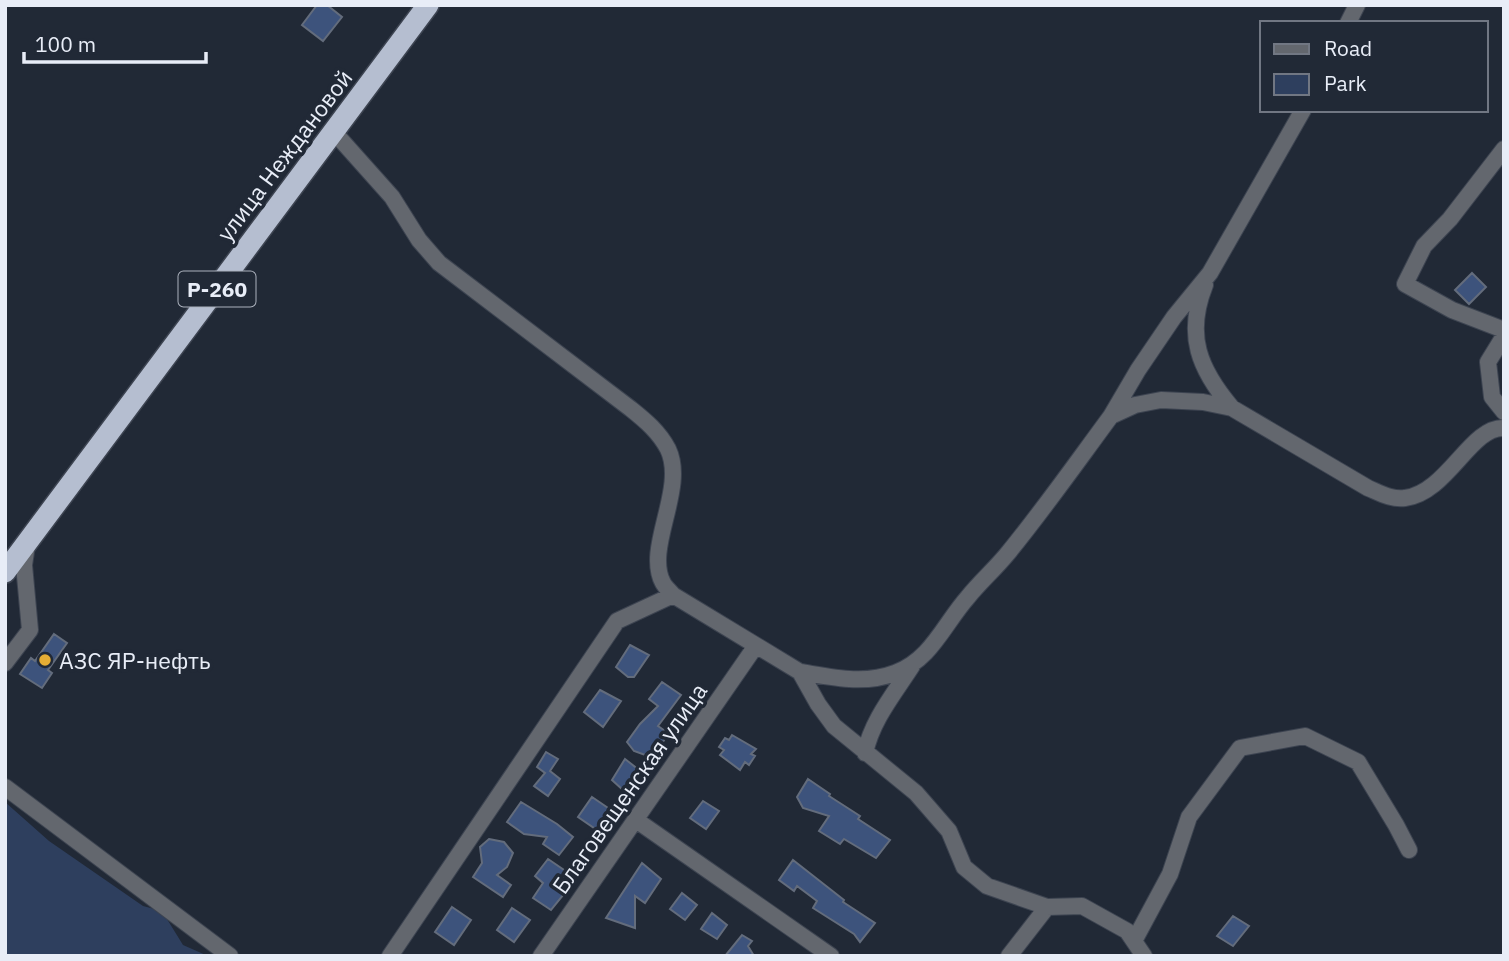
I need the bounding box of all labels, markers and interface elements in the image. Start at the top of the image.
scale bar [24,21,206,65]
legend [1260,21,1488,112]
text: 100 m [35,30,96,58]
text: Road [1324,34,1372,62]
street label: улица Неждановой [210,63,358,247]
text: Park [1324,69,1367,97]
road number: Р-260 [178,272,256,306]
place label: АЗС ЯР-нефть [59,645,211,675]
marker: АЗС ЯР-нефть [37,652,53,668]
street label: Благовещенская улица [545,677,713,899]

